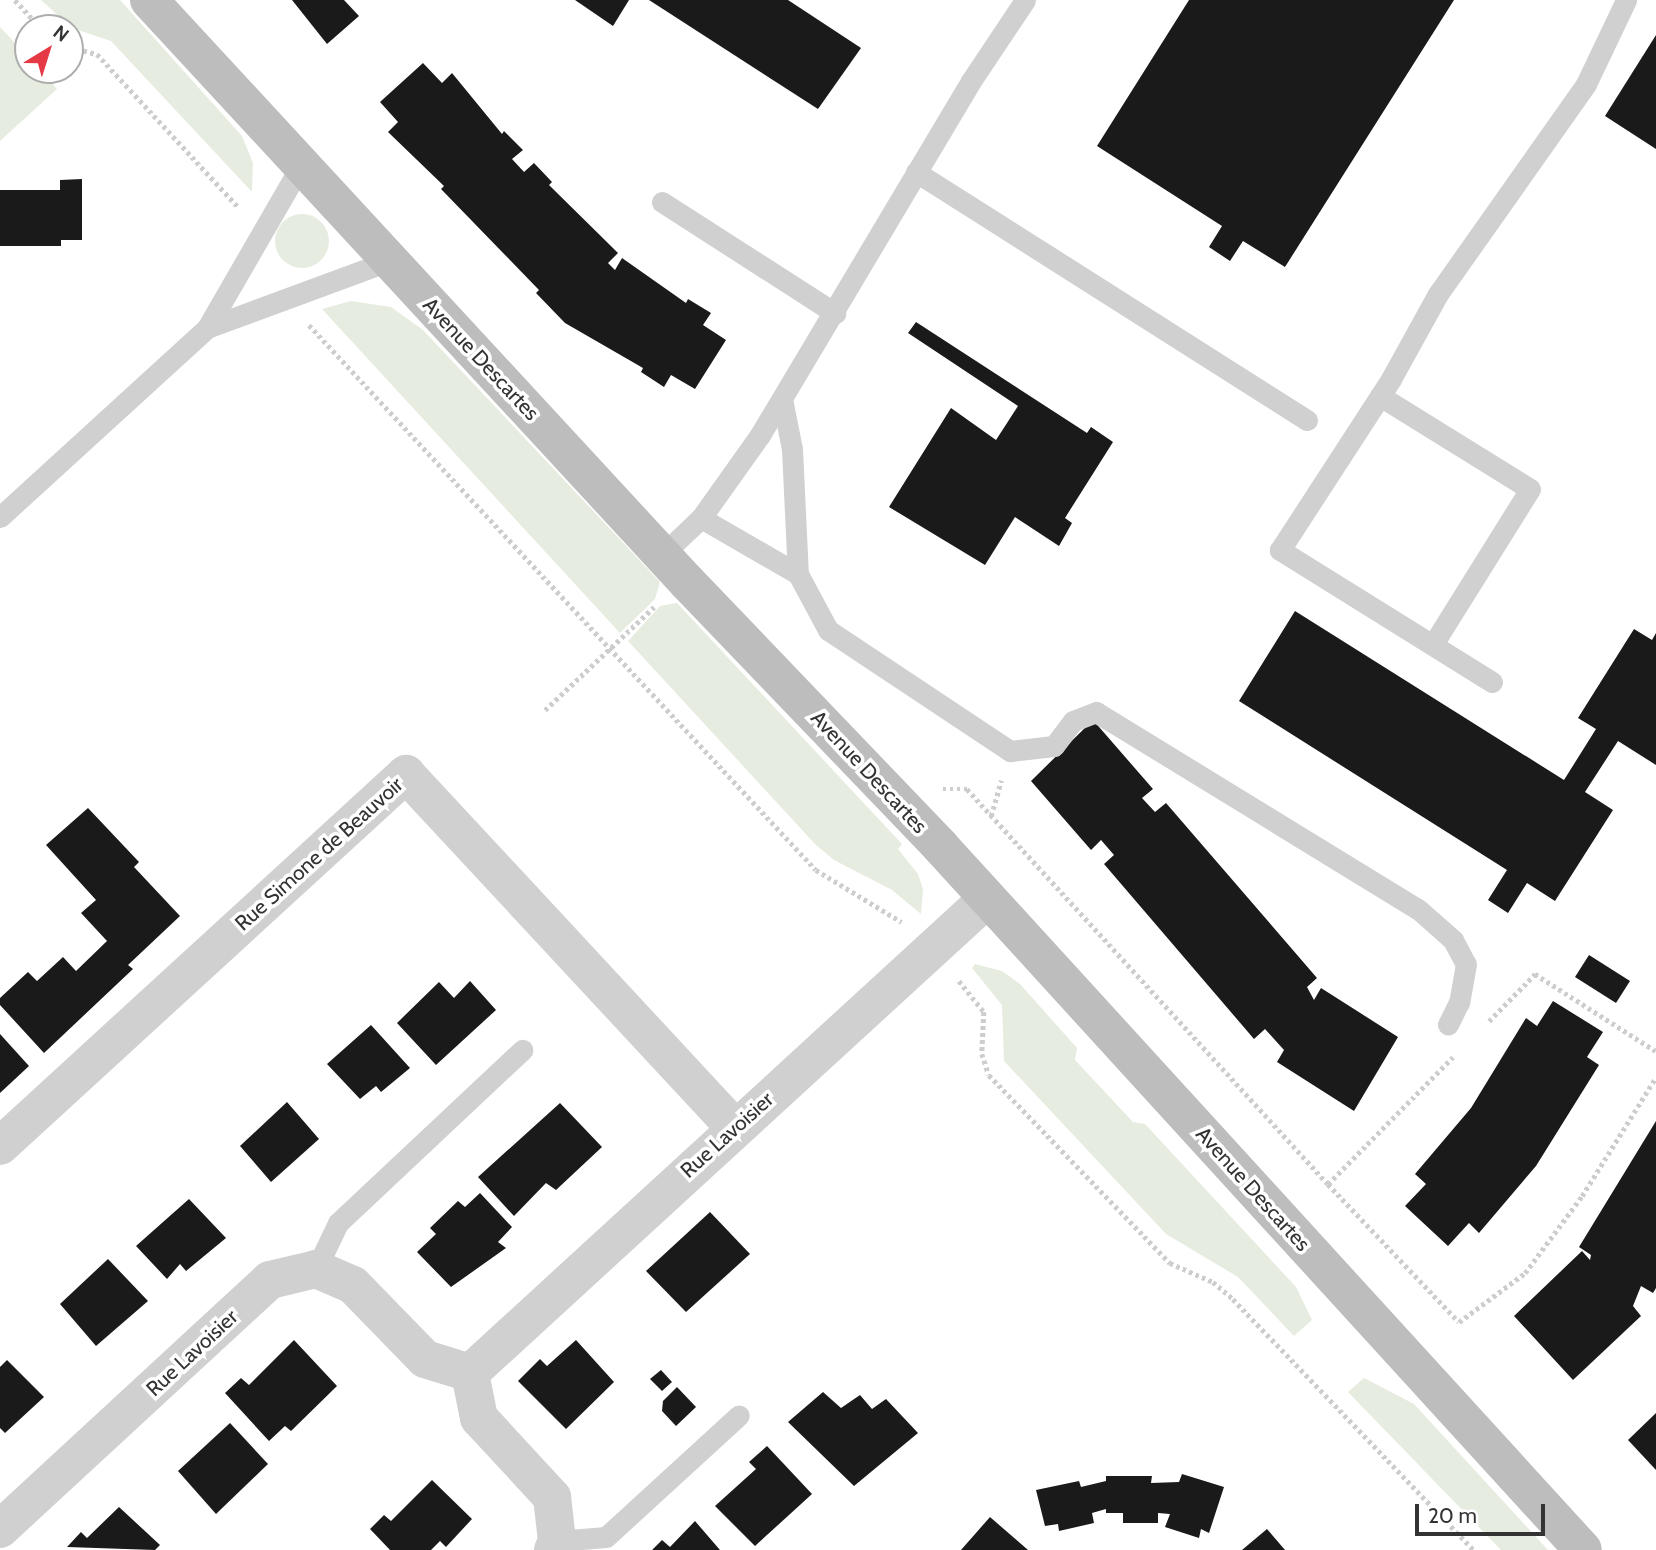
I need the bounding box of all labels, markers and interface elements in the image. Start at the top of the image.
north arrow [14,14,84,84]
text: N [49,20,73,47]
street label: Avenue Descartes [418,292,544,426]
street label: Avenue Descartes [806,705,932,839]
street label: Rue Simone de Beauvoir [230,772,408,936]
street label: Rue Lavoisier [676,1087,778,1183]
street label: Avenue Descartes [1191,1122,1315,1256]
street label: Rue Lavoisier [141,1304,243,1402]
scale bar [1418,1490,1548,1534]
text: 20 m [1428,1503,1477,1528]

